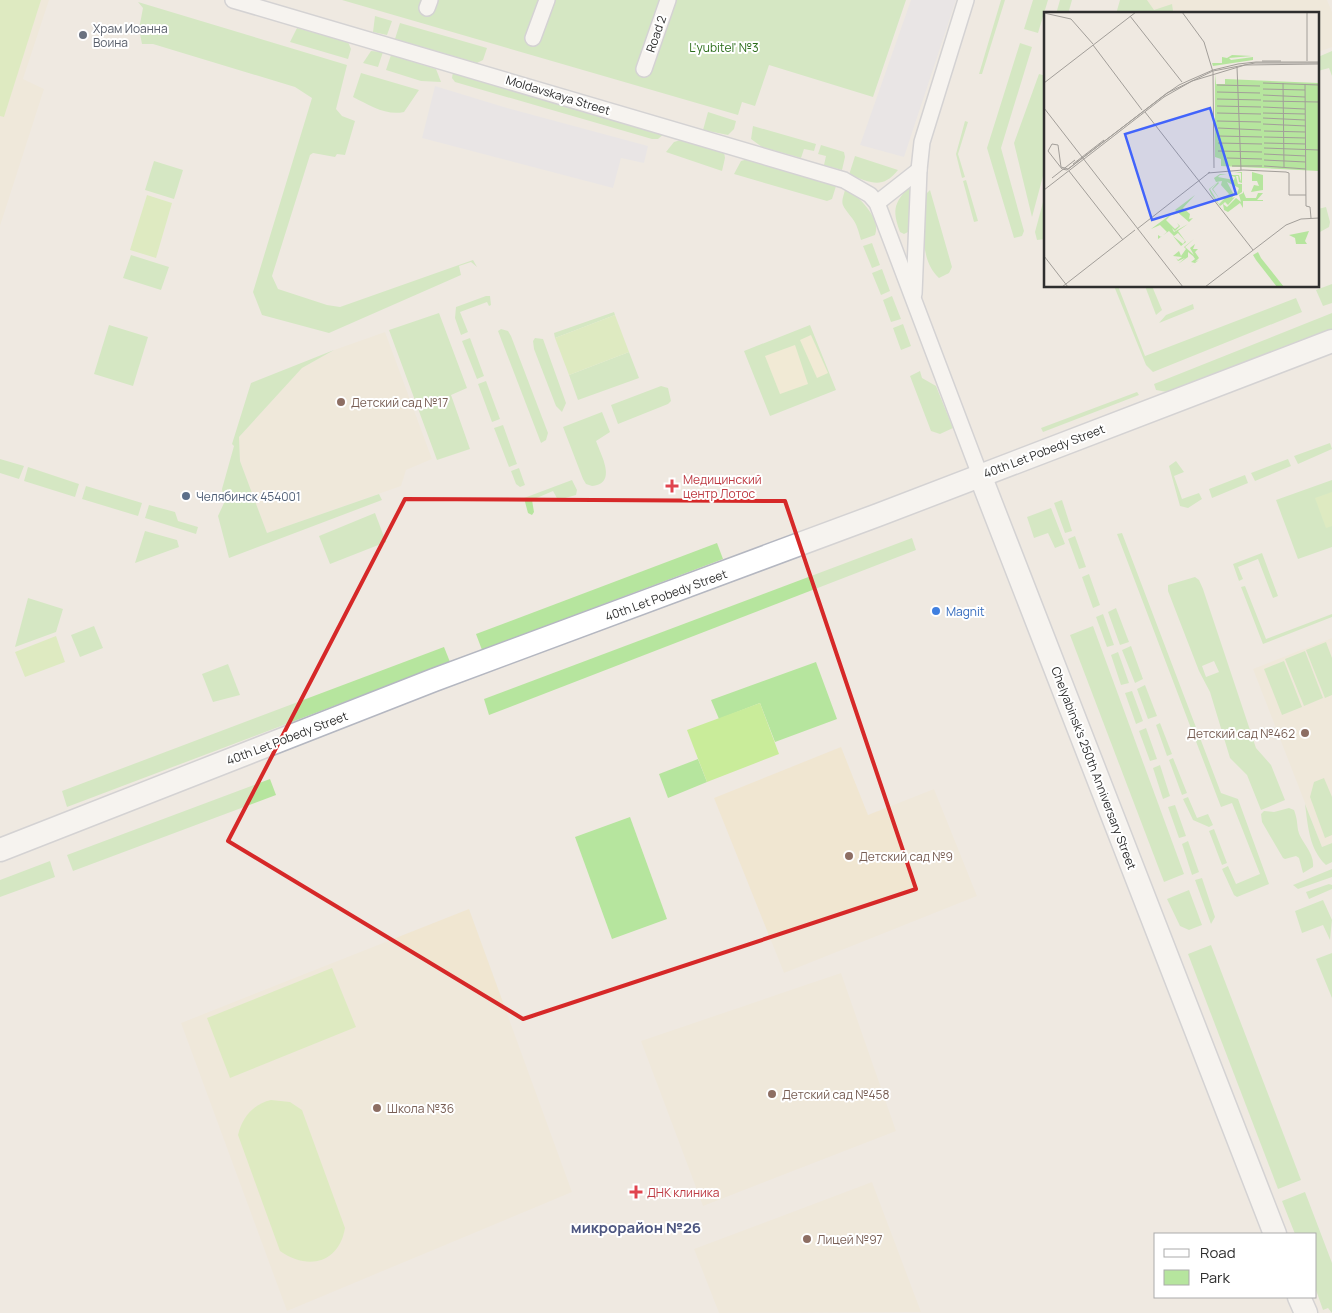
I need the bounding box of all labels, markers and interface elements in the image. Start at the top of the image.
inset map [1044,12,1320,288]
street label: Road 2 [642,13,670,55]
place label: Храм Иоанна Воина [93,20,168,51]
marker: Храм Иоанна Воина [77,29,89,41]
park label: L'yubitel' №3 [689,39,759,56]
street label: Moldavskaya Street [504,71,612,119]
place label: Детский сад №17 [351,394,448,411]
marker: Детский сад №17 [335,396,347,408]
street label: 40th Let Pobedy Street [981,420,1107,482]
place label: Медицинский центр Лотос [683,471,762,502]
marker: Медицинский центр Лотос [665,479,679,493]
place label: Челябинск 454001 [196,488,301,505]
marker: Челябинск 454001 [180,490,192,502]
street label: 40th Let Pobedy Street [603,565,729,625]
place label: Magnit [946,603,985,620]
marker: Magnit [930,605,942,617]
street label: Chelyabinsk's 250th Anniversary Street [1047,664,1141,872]
street label: 40th Let Pobedy Street [224,707,350,769]
place label: Детский сад №462 [1187,725,1295,742]
marker: Детский сад №462 [1299,727,1311,739]
place label: Детский сад №9 [859,848,953,865]
marker: Детский сад №9 [843,850,855,862]
place label: Детский сад №458 [782,1086,890,1103]
marker: Детский сад №458 [766,1088,778,1100]
place label: Школа №36 [387,1100,454,1117]
marker: Школа №36 [371,1102,383,1114]
place label: ДНК клиника [647,1184,719,1201]
marker: ДНК клиника [629,1185,643,1199]
district label: микрорайон №26 [571,1217,701,1238]
place label: Лицей №97 [817,1231,882,1248]
marker: Лицей №97 [801,1233,813,1245]
legend [1154,1233,1317,1298]
text: Road [1200,1242,1236,1263]
text: Park [1200,1267,1230,1288]

